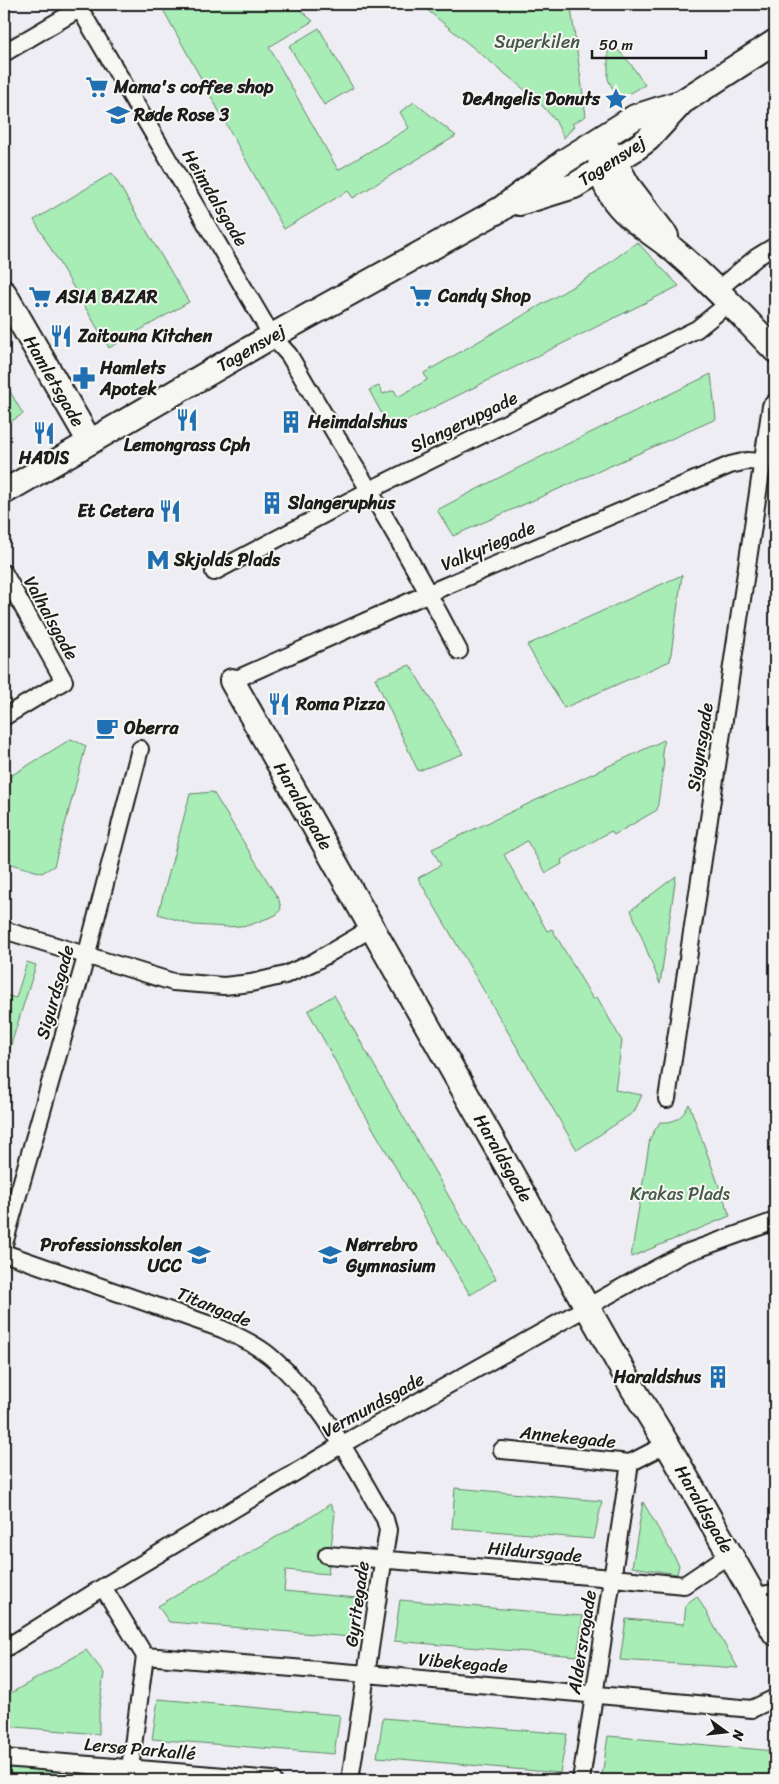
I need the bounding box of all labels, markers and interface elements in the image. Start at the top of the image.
park label: Superkilen [494,26,580,58]
scale bar [592,28,705,60]
text: 50 m [599,32,634,58]
place label: Mama's coffee shop [113,71,274,103]
supermarket icon: Mama's coffee shop [84,74,110,100]
place label: DeAngelis Donuts [462,83,601,115]
place icon: DeAngelis Donuts [603,86,629,112]
place label: Røde Rose 3 [133,99,229,131]
school or university icon: Røde Rose 3 [105,102,131,128]
street label: Tagensvej [572,127,653,195]
street label: Heimdalsgade [173,143,257,253]
place label: Candy Shop [437,280,531,312]
place label: ASIA BAZAR [55,281,157,313]
supermarket icon: Candy Shop [408,283,434,309]
supermarket icon: ASIA BAZAR [27,284,53,310]
street label: Tagensvej [210,315,292,381]
place label: Zaitouna Kitchen [77,320,212,352]
restaurant icon: Zaitouna Kitchen [48,323,74,349]
street label: Hamletsgade [15,329,93,433]
place label: Hamlets Apotek [99,352,166,405]
pharmacy icon: Hamlets Apotek [71,365,97,391]
street label: Slangerupgade [404,382,524,462]
place label: Heimdalshus [307,406,408,438]
restaurant icon: Lemongrass Cph [174,407,200,433]
building icon: Heimdalshus [278,409,304,435]
restaurant icon: HADIS [31,420,57,446]
place label: Lemongrass Cph [124,429,251,461]
place label: HADIS [18,442,70,474]
place label: Slangeruphus [287,487,396,519]
building icon: Slangeruphus [259,490,285,516]
place label: Et Cetera [77,495,155,527]
restaurant icon: Et Cetera [157,498,183,524]
street label: Valkyriegade [436,512,540,580]
place label: Skjolds Plads [173,544,281,576]
metro station icon: Skjolds Plads [145,547,171,573]
street label: Valhalsgade [15,570,87,666]
place label: Roma Pizza [295,688,385,720]
restaurant icon: Roma Pizza [266,691,292,717]
street label: Sigynsgade [677,700,723,793]
place label: Oberra [124,712,180,744]
cafe icon: Oberra [94,715,120,741]
street label: Haraldsgade [265,756,341,856]
street label: Sigurdsgade [26,941,84,1043]
street label: Haraldsgade [465,1108,541,1208]
park label: Krakas Plads [630,1178,731,1210]
place label: Professionsskolen UCC [40,1229,183,1282]
place label: Nørrebro Gymnasium [345,1229,436,1282]
school or university icon: Professionsskolen UCC [186,1242,212,1268]
school or university icon: Nørrebro Gymnasium [317,1242,343,1268]
street label: Titangade [172,1277,256,1337]
place label: Haraldshus [612,1361,702,1393]
street label: Vermundsgade [315,1363,431,1447]
building icon: Haraldshus [705,1364,731,1390]
street label: Annekegade [518,1416,617,1458]
street label: Haraldsgade [666,1459,742,1559]
street label: Hildursgade [487,1532,583,1572]
street label: Gyritegade [335,1559,379,1649]
street label: Aldersrogade [558,1588,606,1697]
street label: Vibekegade [417,1643,509,1683]
north arrow [702,1706,752,1756]
text: N [725,1726,752,1743]
street label: Lersø Parkallé [83,1728,197,1770]

